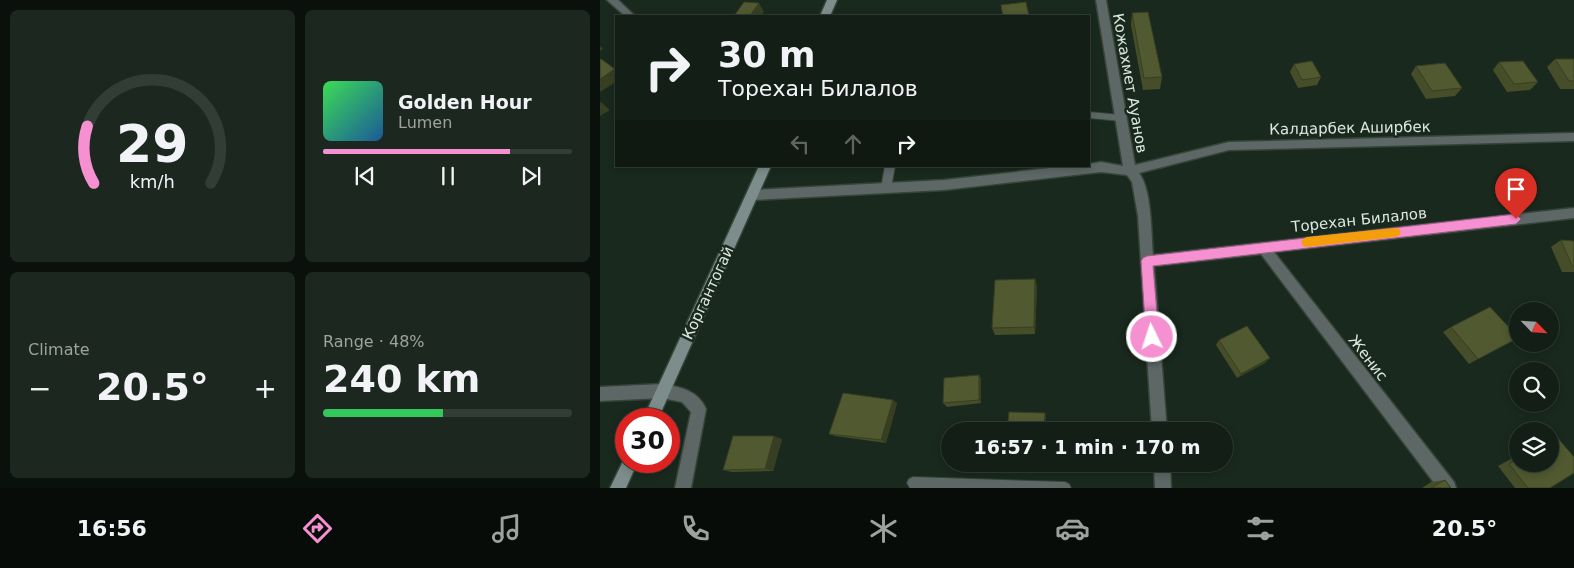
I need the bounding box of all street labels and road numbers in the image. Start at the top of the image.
street label: Кожахмет Ауанов [1109,12,1151,154]
street label: Калдарбек Аширбек [1269,118,1431,138]
street label: Торехан Билалов [1289,204,1428,236]
street label: Коргантогай [679,243,737,343]
street label: Женис [1345,331,1391,385]

